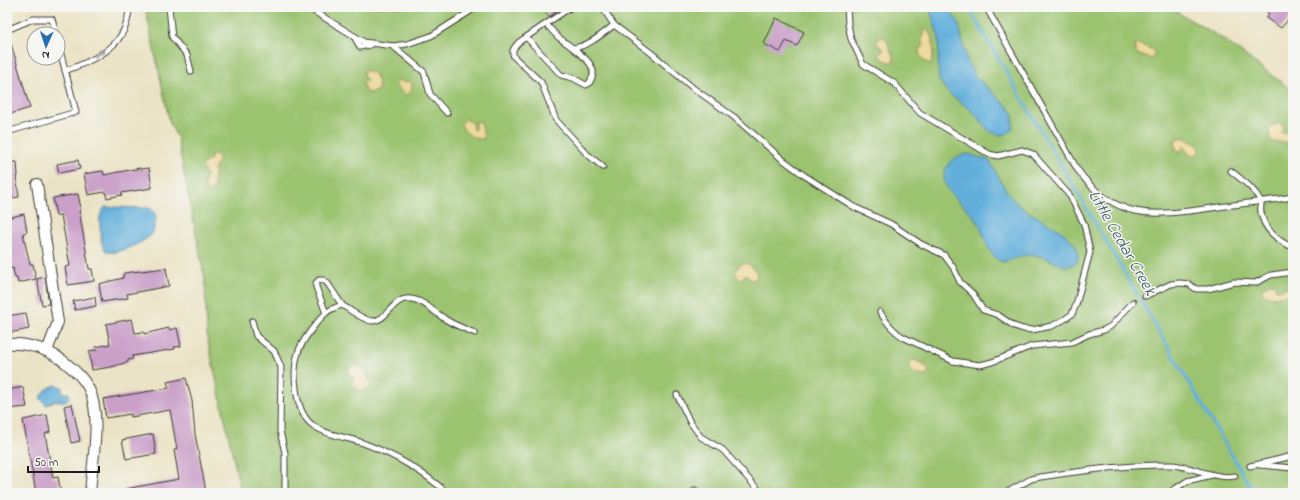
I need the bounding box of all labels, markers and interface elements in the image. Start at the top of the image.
north arrow [26,26,66,66]
text: N [41,47,50,63]
one-way arrow [94,50,106,58]
water label: Little Cedar Creek [1082,186,1163,302]
scale bar [28,448,99,474]
text: 50 m [34,454,58,472]

